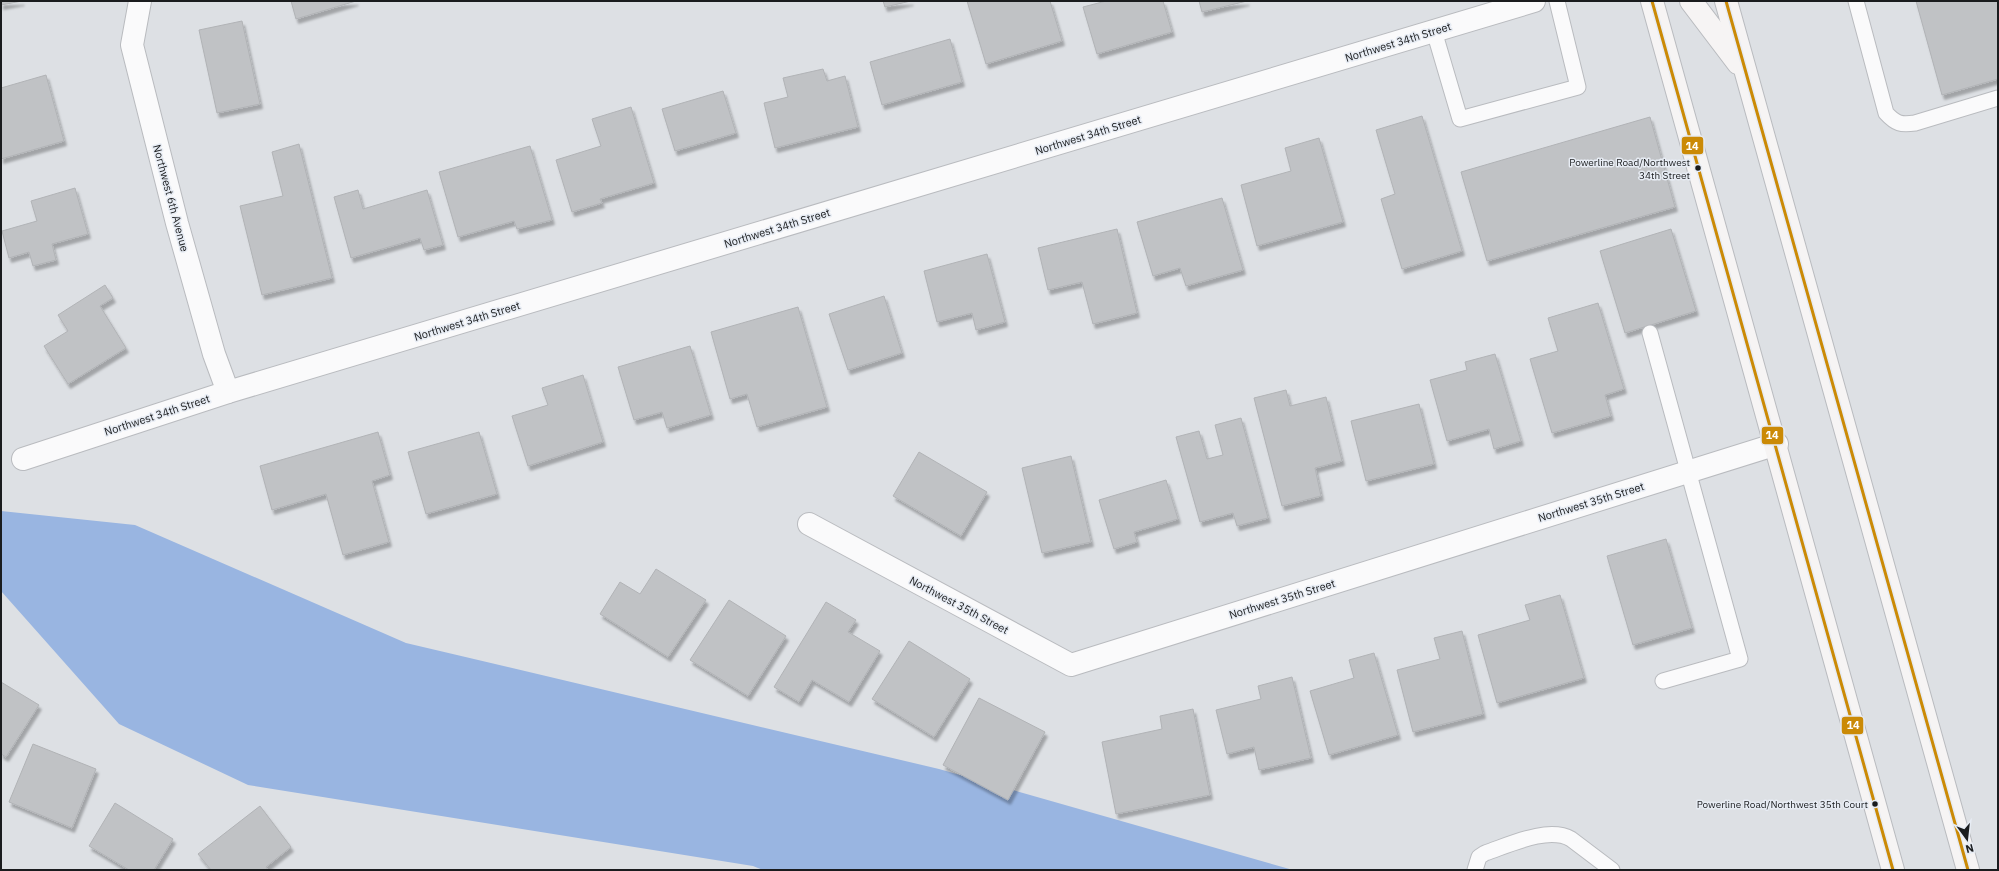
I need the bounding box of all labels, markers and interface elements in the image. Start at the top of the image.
street label: Northwest 34th Street [1343,19,1453,65]
street label: Northwest 34th Street [1033,112,1143,158]
line badge: 14 [1681,136,1704,155]
text: 14 [1685,139,1699,153]
street label: Northwest 6th Avenue [150,143,192,253]
place label: Powerline Road/Northwest 34th Street [1569,156,1690,182]
marker: Powerline Road/Northwest 34th Street [1693,163,1703,173]
street label: Northwest 34th Street [722,205,832,251]
street label: Northwest 34th Street [412,298,522,344]
street label: Northwest 34th Street [102,391,212,439]
line badge: 14 [1761,426,1784,445]
text: 14 [1765,428,1779,442]
street label: Northwest 35th Street [1536,479,1646,525]
street label: Northwest 35th Street [907,573,1011,637]
street label: Northwest 35th Street [1227,576,1337,622]
line badge: 14 [1841,716,1864,735]
text: 14 [1846,718,1860,732]
place label: Powerline Road/Northwest 35th Court [1697,798,1868,811]
marker: Powerline Road/Northwest 35th Court [1870,799,1880,809]
north arrow [1947,819,1987,859]
text: N [1964,841,1975,856]

